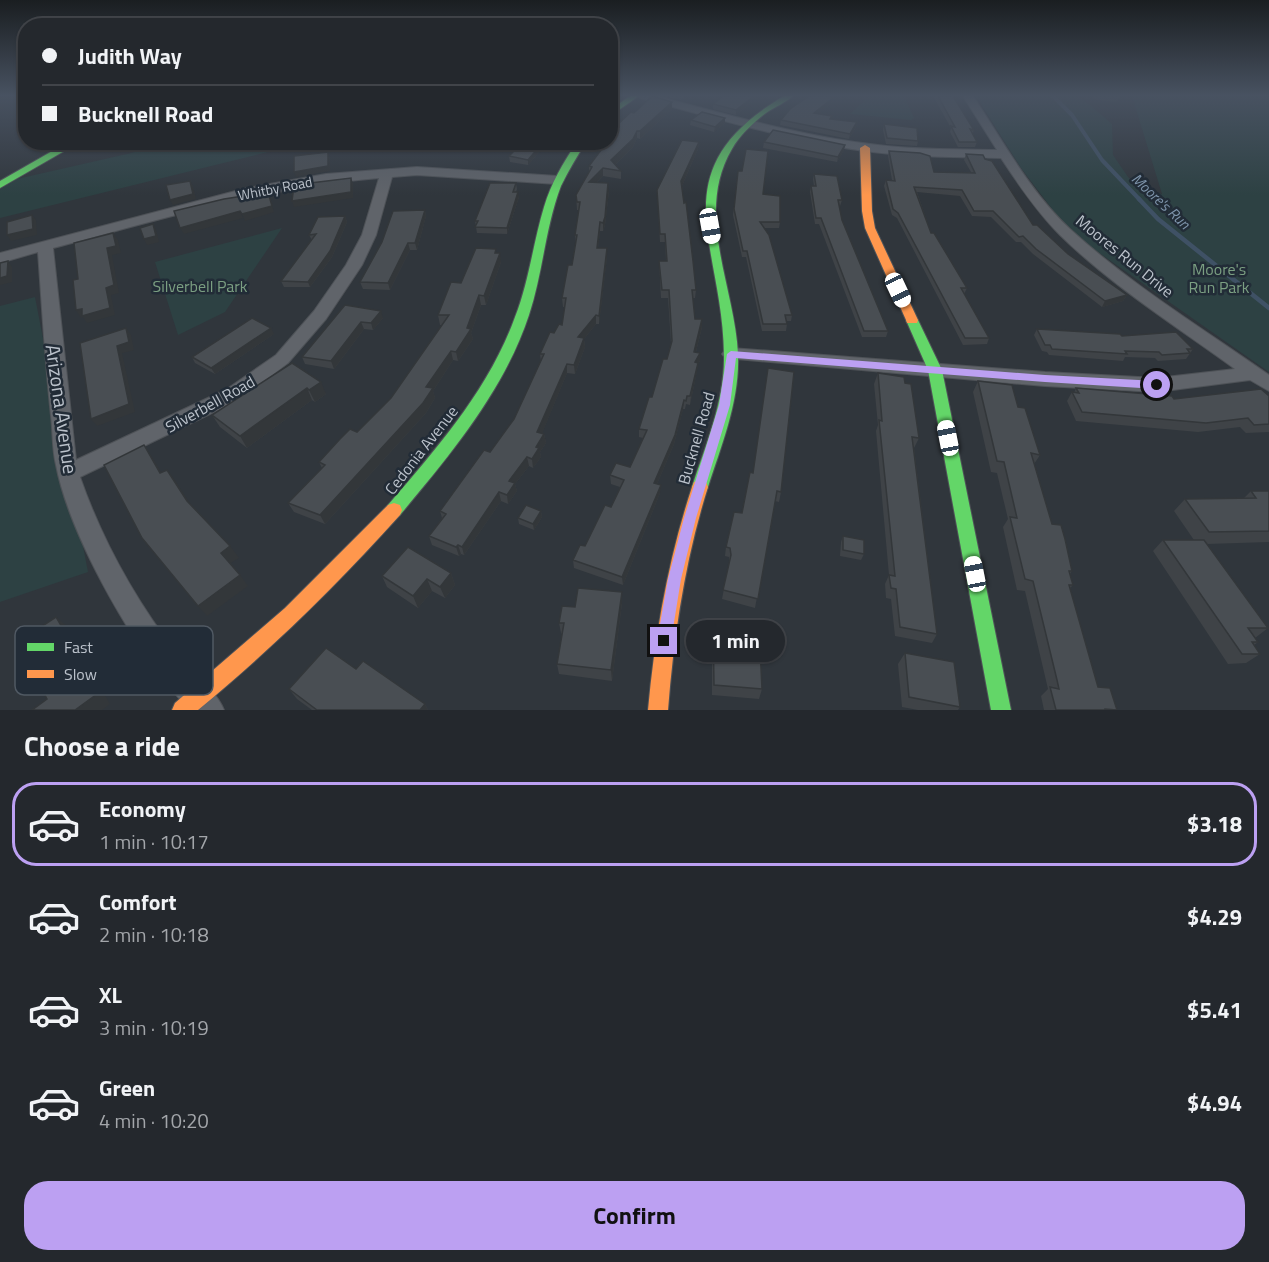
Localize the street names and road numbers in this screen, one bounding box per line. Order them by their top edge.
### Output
street label: Whitby Road [236,171,314,205]
street label: Moores Run Drive [1071,209,1179,303]
street label: Arizona Avenue [38,342,86,476]
street label: Silverbell Road [161,369,259,439]
street label: Bucknell Road [671,389,721,487]
street label: Cedonia Avenue [379,400,463,500]

